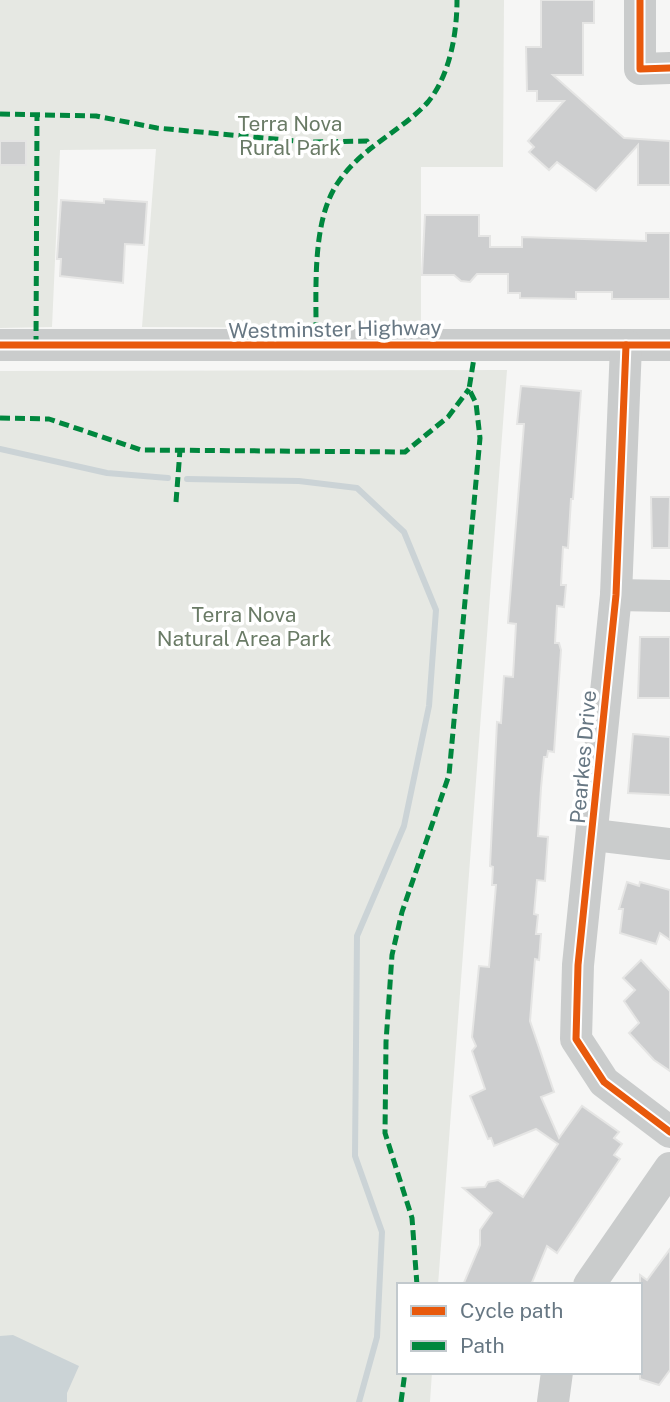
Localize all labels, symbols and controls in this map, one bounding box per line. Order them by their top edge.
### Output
park label: Terra Nova Rural Park [238,111,342,160]
street label: Westminster Highway [228,315,442,343]
park label: Terra Nova Natural Area Park [157,602,331,651]
street label: Pearkes Drive [565,689,601,825]
legend [397,1283,642,1374]
text: Cycle path [460,1298,563,1323]
text: Path [460,1333,505,1358]

